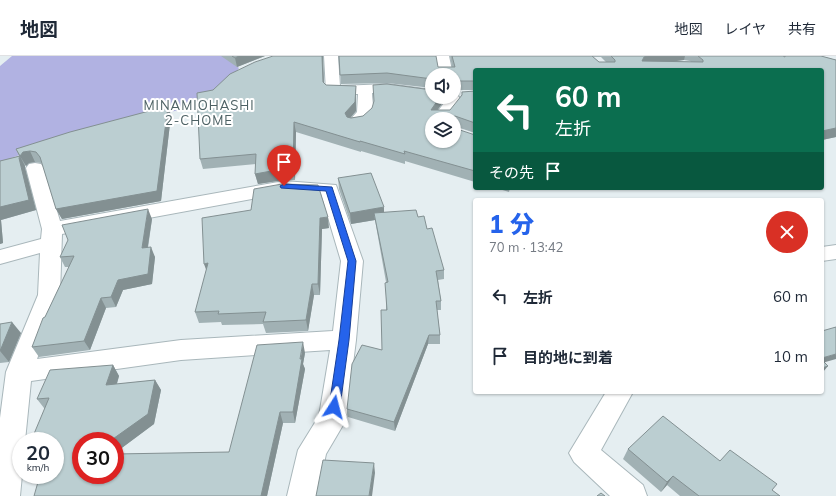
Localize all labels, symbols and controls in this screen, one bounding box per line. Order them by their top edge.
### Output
text: 地図 [20,17,58,41]
text: 地図 [674,20,702,38]
text: レイヤ [724,20,766,38]
text: 共有 [788,20,816,38]
map controls [425,68,461,148]
button: sound [425,68,461,104]
text: 60 m [555,79,621,114]
icon: left [489,84,541,136]
district label: MINAMIOHASHI 2-CHOME [143,97,255,128]
button: layers [425,112,461,148]
text: 左折 [555,117,591,140]
pin [267,145,301,186]
icon: arrive [273,151,295,173]
icon: arrive [542,160,564,182]
text: その先 [489,163,534,182]
text: 1 分 [489,209,534,239]
button: close [766,211,808,253]
text: 70 m · 13:42 [489,239,563,255]
icon: left [489,285,511,307]
text: 60 m [773,287,808,306]
text: 左折 [523,288,553,307]
icon: arrive [489,345,511,367]
text: 10 m [773,347,808,366]
text: 目的地に到着 [523,348,613,367]
position arrow [313,386,355,428]
speed limit sign: 30 [72,432,124,484]
text: 20 [26,440,50,465]
text: km/h [27,461,49,474]

